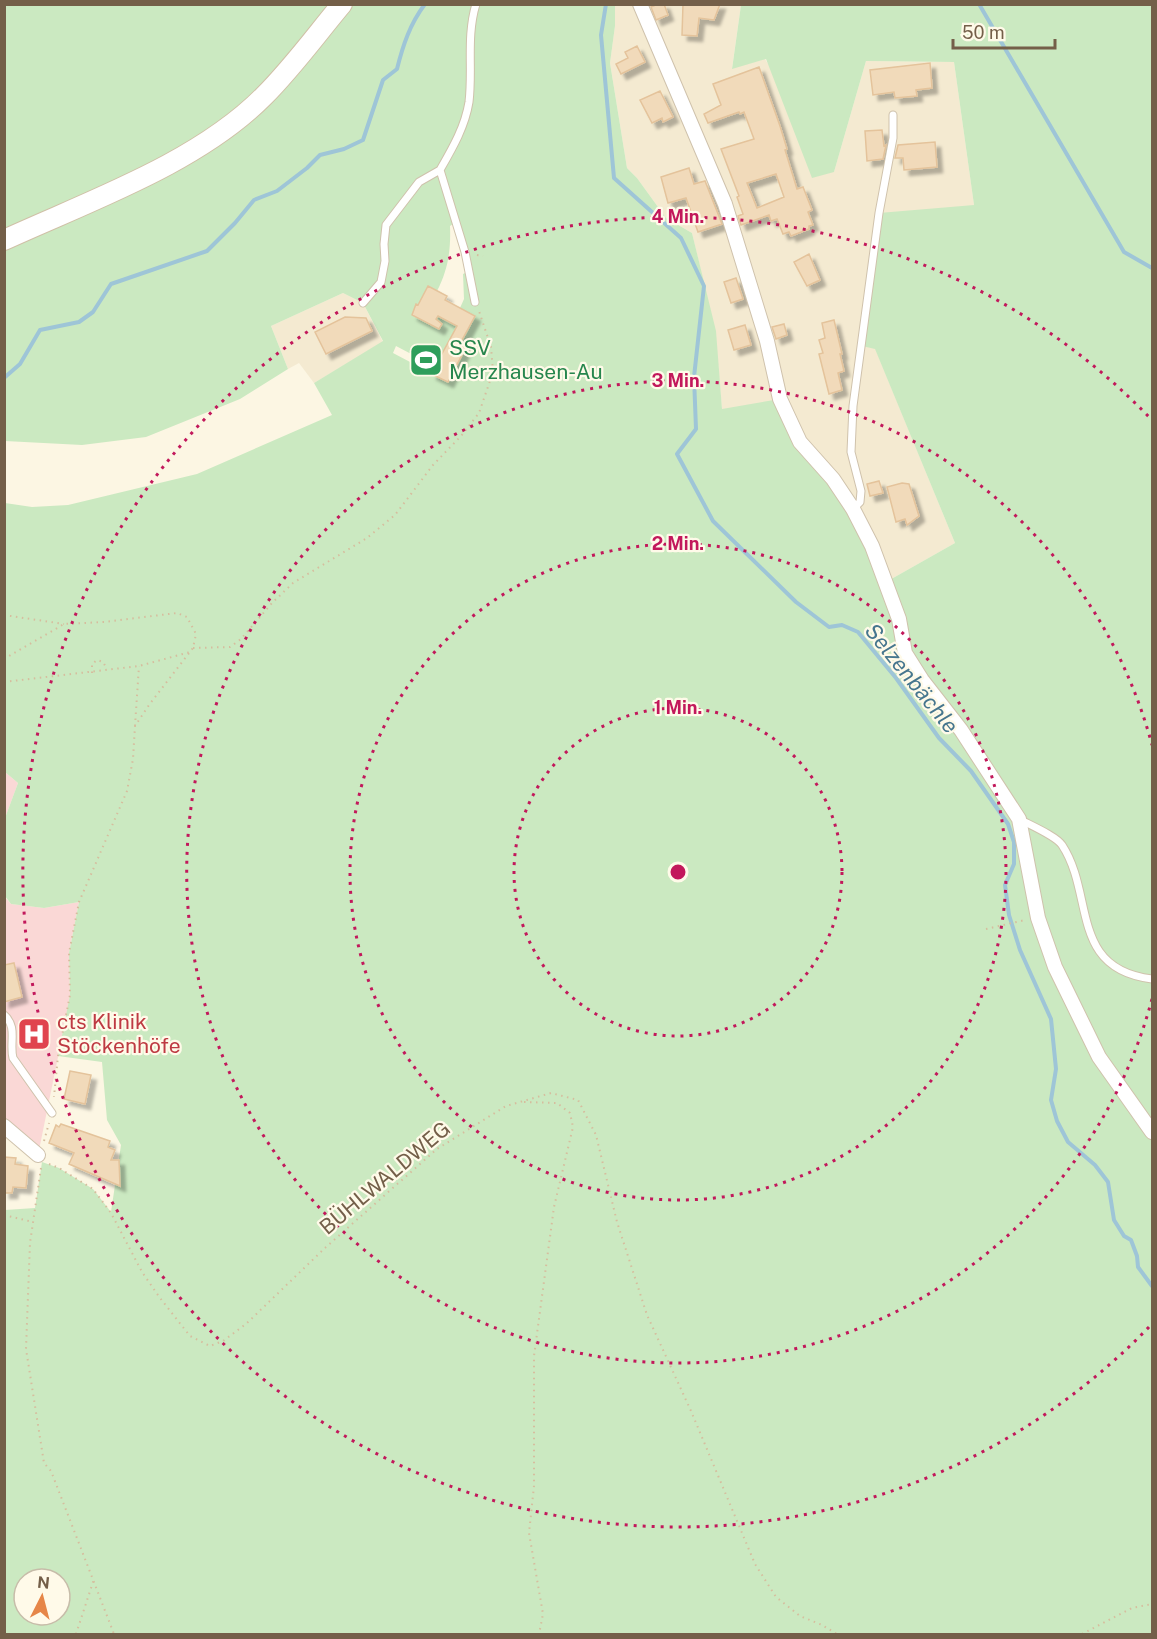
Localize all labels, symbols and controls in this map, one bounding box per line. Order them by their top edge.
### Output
scale bar [953,12,1055,50]
text: 50 m [962,22,1005,43]
text: 4 Min. [652,206,704,227]
place label: SSV Merzhausen-Au [449,335,603,384]
sports icon: SSV Merzhausen-Au [408,342,444,378]
text: 3 Min. [652,370,704,391]
text: 2 Min. [652,533,704,554]
water label: Selzenbächle [860,618,964,738]
text: 1 Min. [654,697,702,718]
centre of rings [668,862,688,882]
place label: cts Klinik Stöckenhöfe [57,1009,181,1058]
hospital icon: cts Klinik Stöckenhöfe [16,1016,52,1052]
street label: BÜHLWALDWEG [314,1116,455,1240]
north arrow [12,1567,72,1627]
text: N [36,1572,51,1593]

